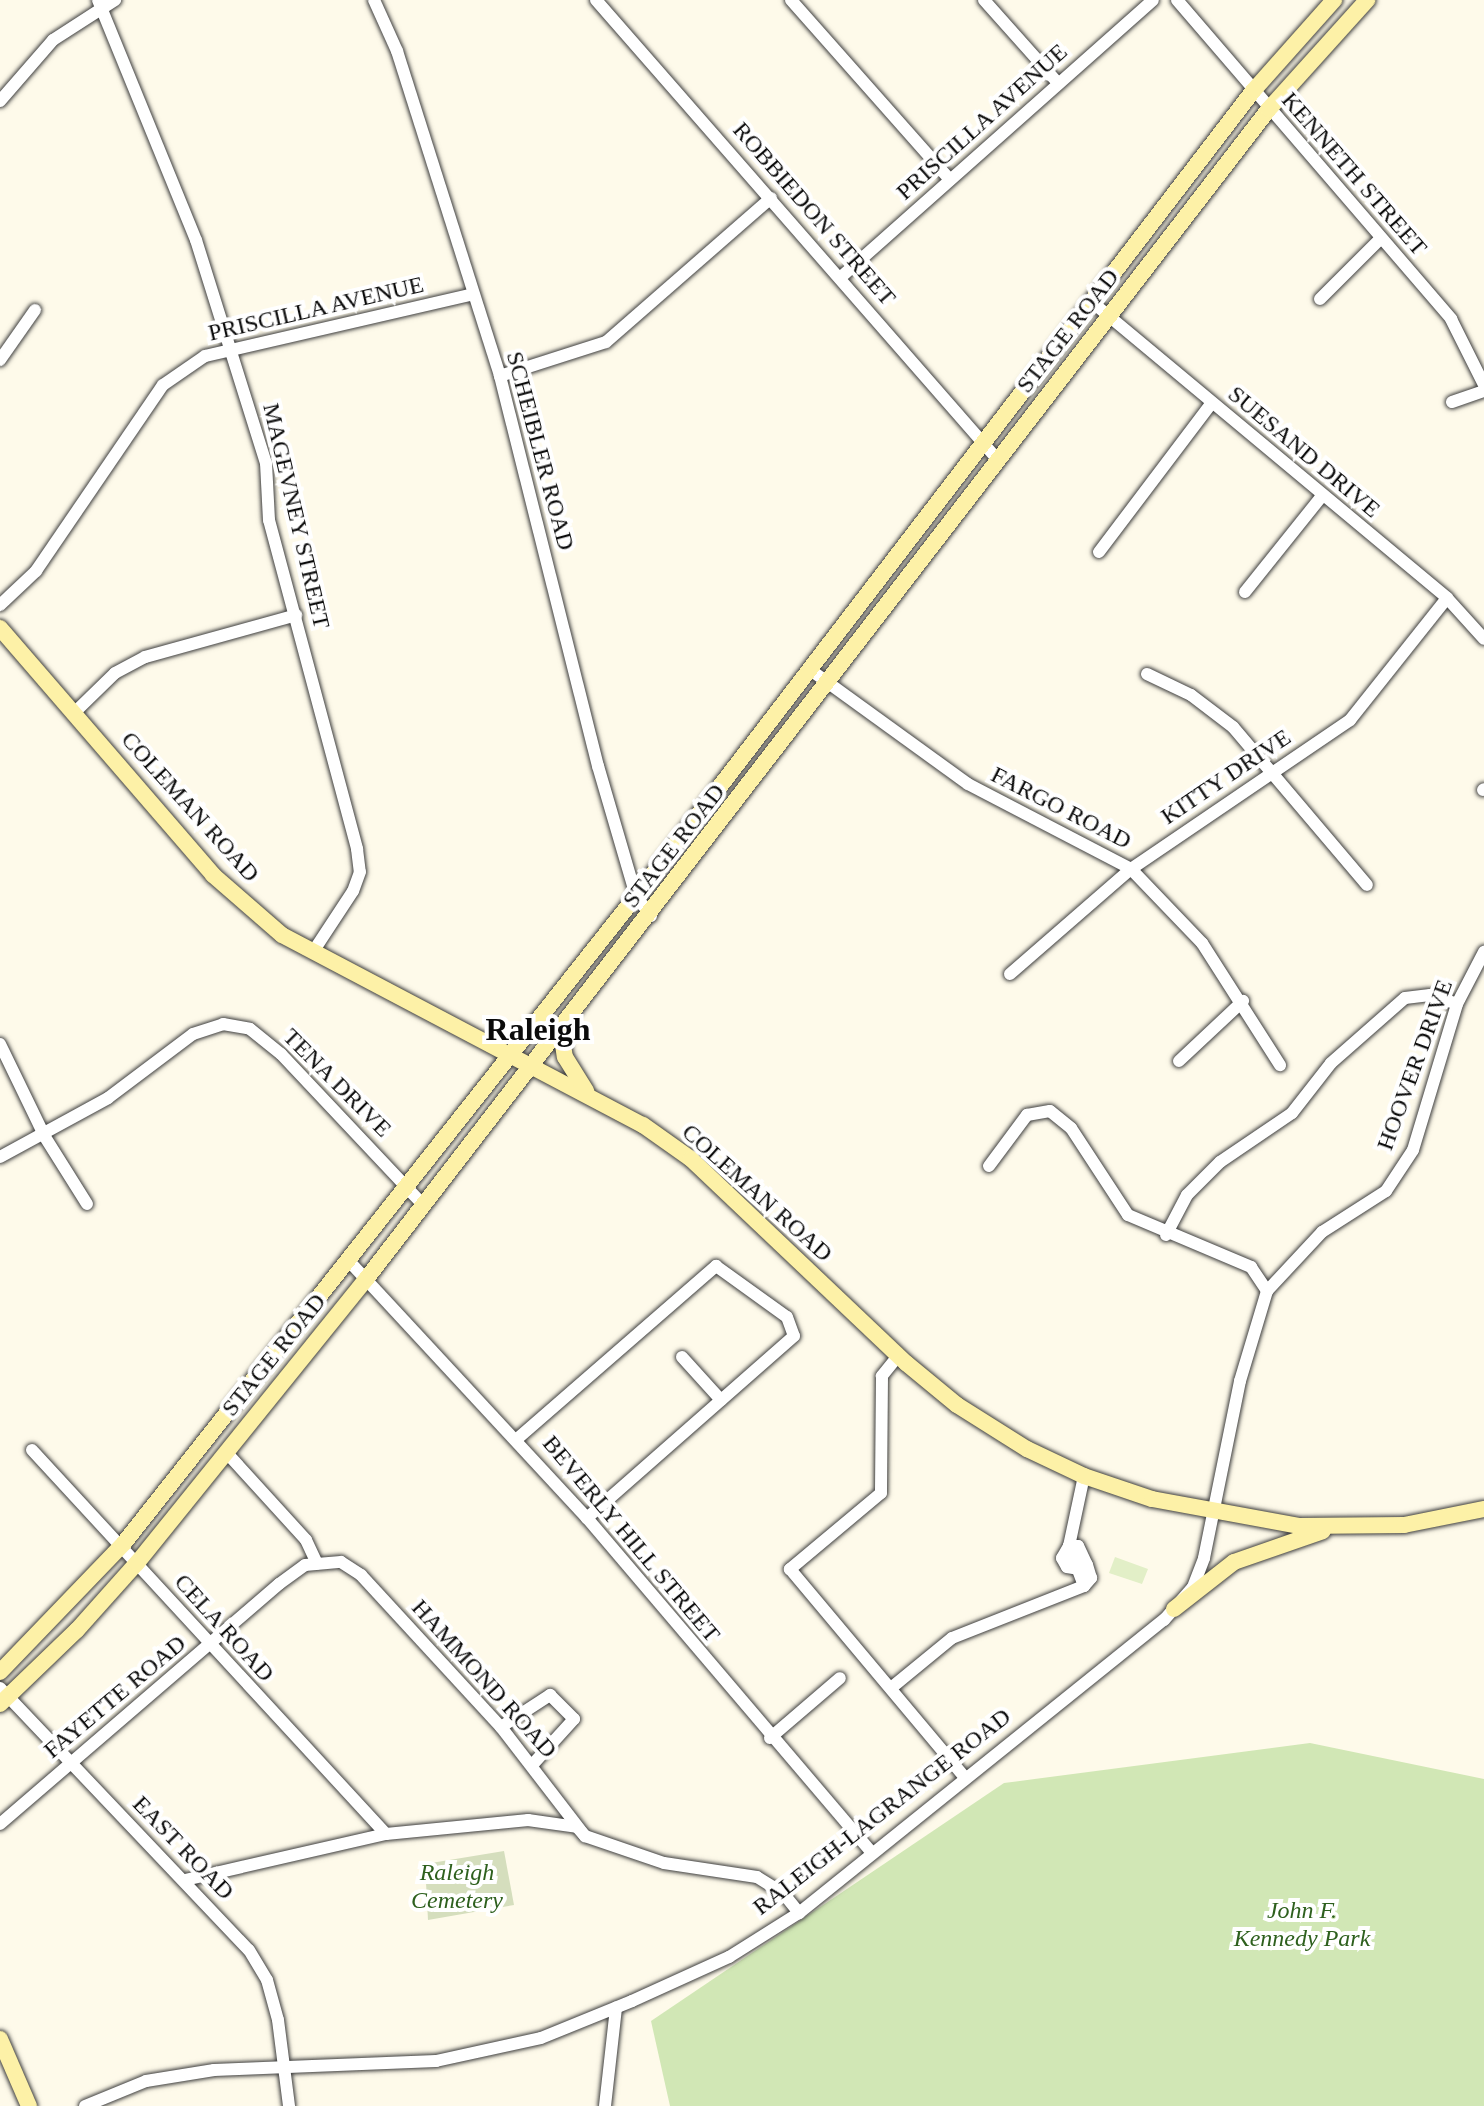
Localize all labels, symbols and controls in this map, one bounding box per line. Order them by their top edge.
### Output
street label: PRISCILLA AVENUE [890,37,1074,207]
street label: KENNETH STREET [1275,86,1433,262]
street label: ROBBIEDON STREET [726,116,902,312]
street label: STAGE ROAD [1011,263,1125,399]
street label: PRISCILLA AVENUE [204,270,428,348]
street label: SCHEIBLER ROAD [500,348,580,554]
street label: SUESAND DRIVE [1222,380,1386,524]
street label: MAGEVNEY STREET [256,400,336,632]
street label: KITTY DRIVE [1155,723,1297,831]
street label: COLEMAN ROAD [115,726,265,888]
street label: FARGO ROAD [986,760,1136,856]
street label: STAGE ROAD [617,778,731,914]
street label: HOOVER DRIVE [1371,976,1459,1154]
district label: Raleigh [486,1010,590,1048]
street label: TENA DRIVE [276,1022,398,1144]
street label: COLEMAN ROAD [676,1118,838,1268]
street label: STAGE ROAD [216,1288,332,1422]
street label: BEVERLY HILL STREET [535,1429,727,1649]
street label: CELA ROAD [168,1568,280,1688]
street label: HAMMOND ROAD [405,1594,563,1764]
street label: FAYETTE ROAD [38,1629,192,1765]
street label: RALEIGH-LAGRANGE ROAD [747,1702,1017,1922]
street label: EAST ROAD [126,1790,240,1906]
park label: Raleigh Cemetery [411,1859,503,1915]
park label: John F. Kennedy Park [1234,1897,1370,1953]

